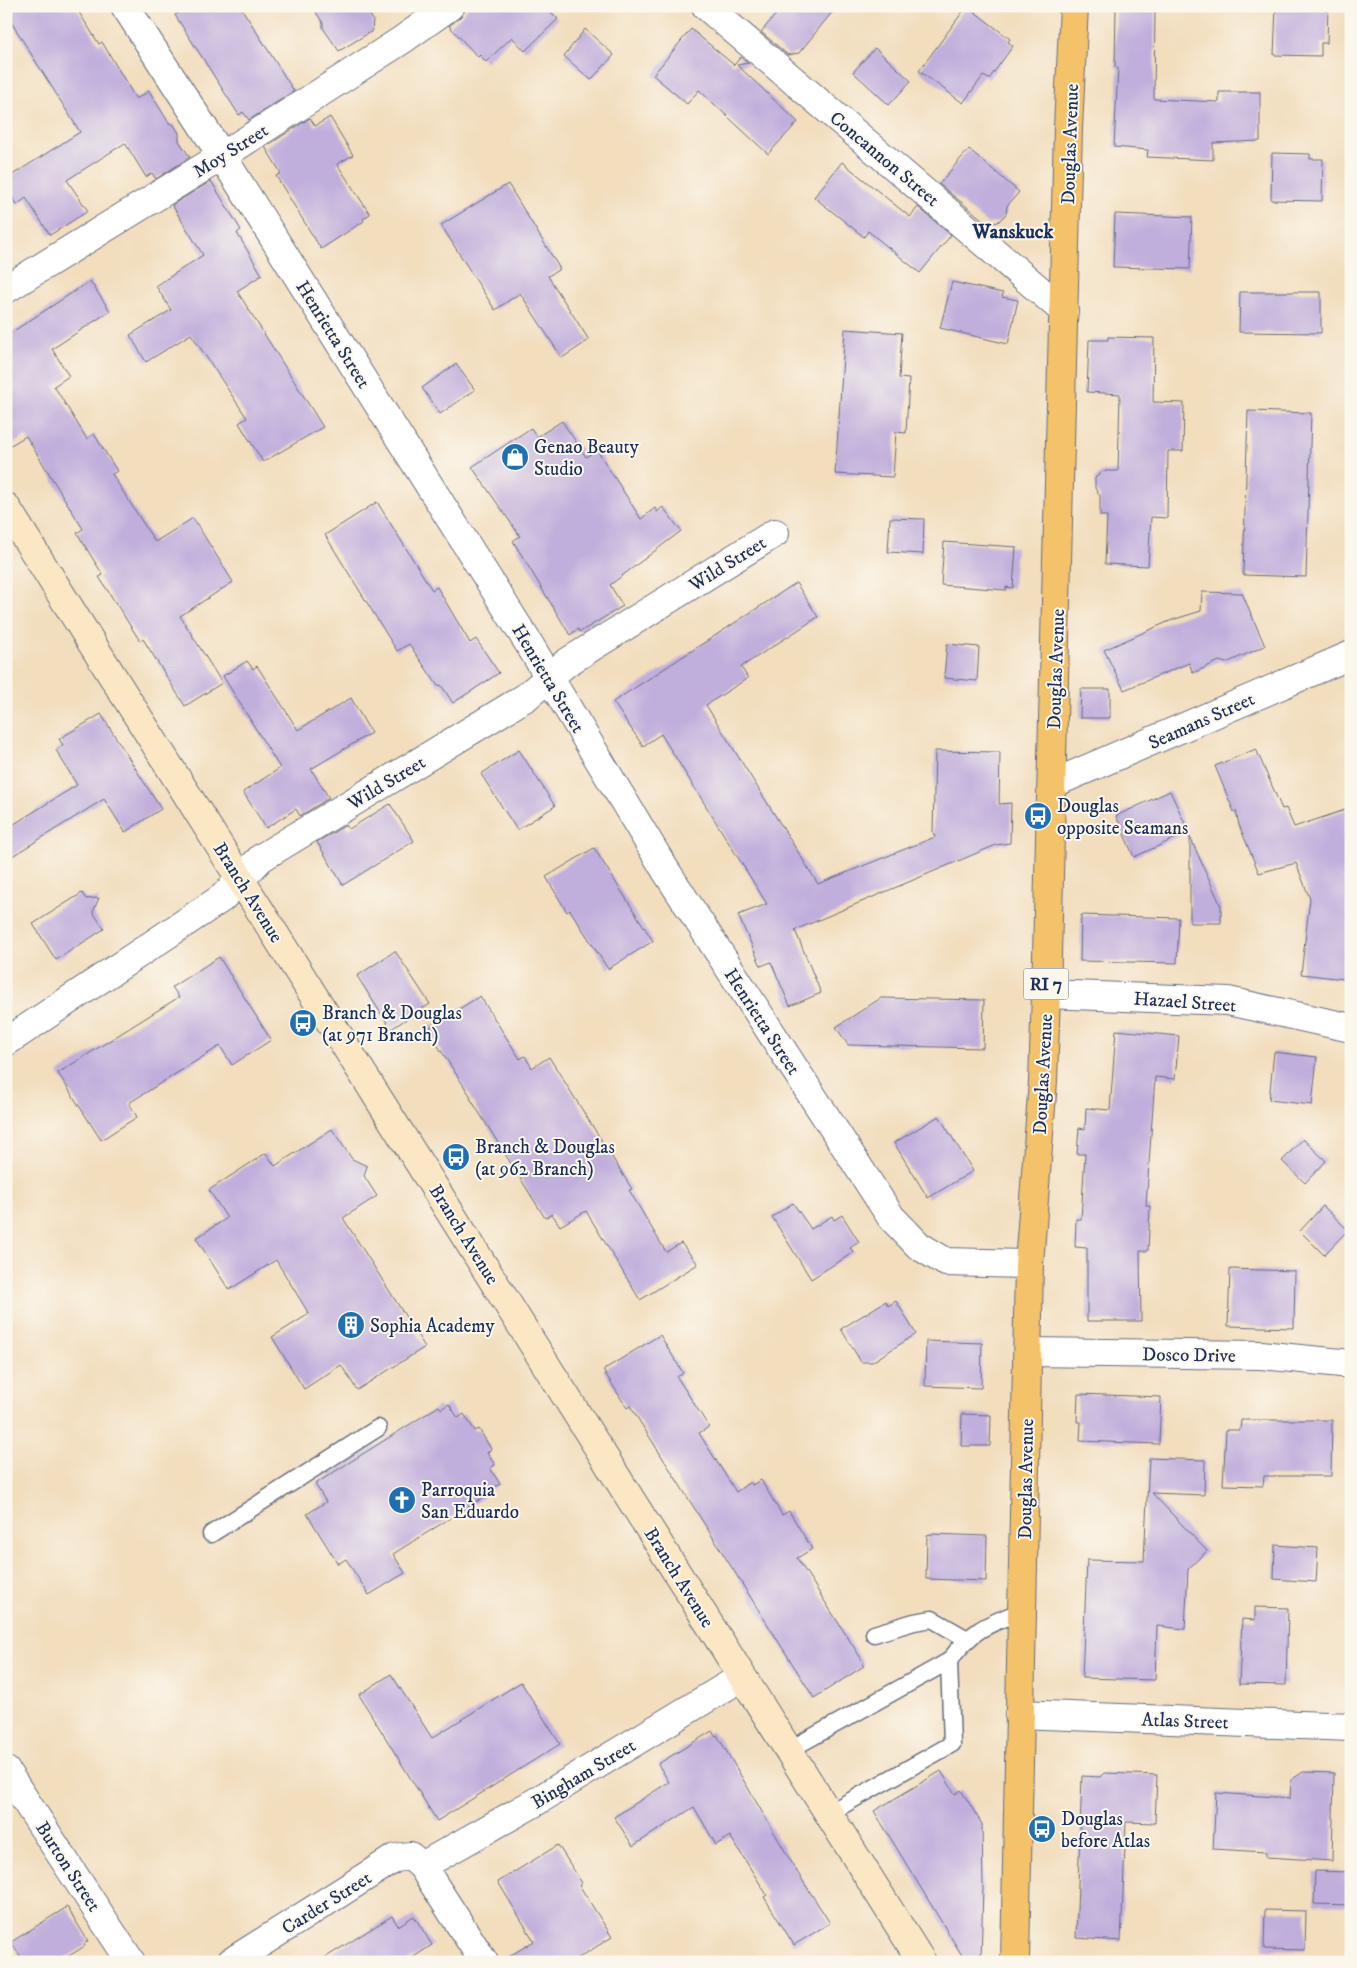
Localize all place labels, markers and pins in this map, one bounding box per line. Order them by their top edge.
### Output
place label: Genao Beauty Studio [534,436,640,481]
shop icon: Genao Beauty Studio [500,442,530,472]
place label: Douglas opposite Seamans [1057,795,1188,840]
bus stop icon: Douglas opposite Seamans [1023,801,1053,831]
place label: Branch & Douglas (at 971 Branch) [322,1002,462,1047]
bus stop icon: Branch & Douglas (at 971 Branch) [288,1008,318,1038]
place label: Branch & Douglas (at 962 Branch) [475,1136,615,1181]
bus stop icon: Branch & Douglas (at 962 Branch) [441,1142,471,1172]
building icon: Sophia Academy [336,1310,366,1340]
place label: Sophia Academy [370,1315,495,1338]
place label: Parroquia San Eduardo [421,1479,519,1524]
church icon: Parroquia San Eduardo [387,1485,417,1515]
place label: Douglas before Atlas [1061,1808,1150,1853]
bus stop icon: Douglas before Atlas [1027,1814,1057,1844]

